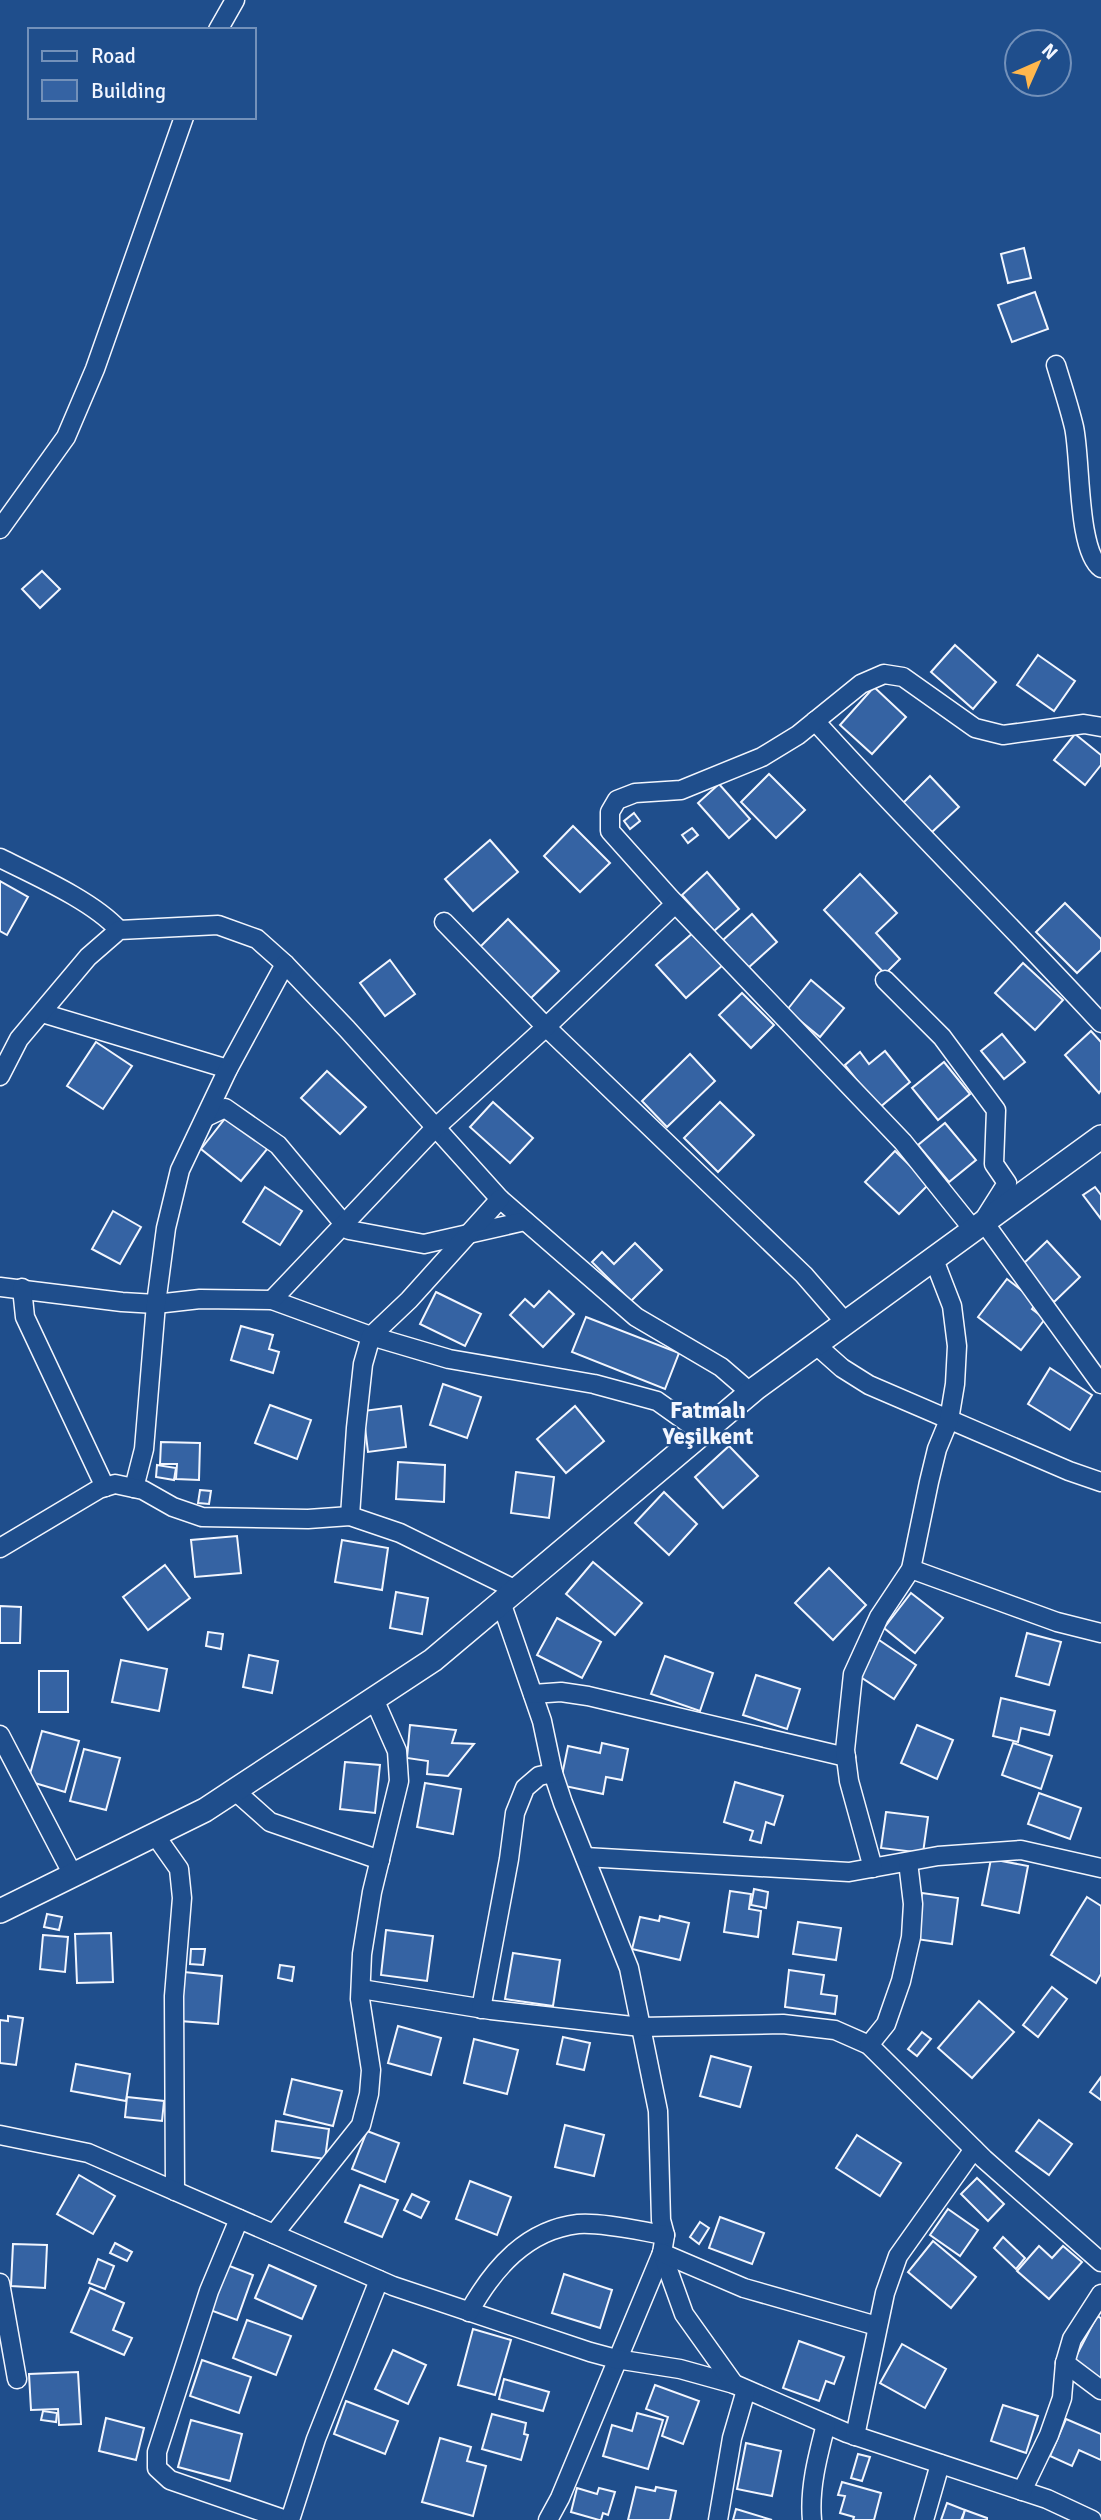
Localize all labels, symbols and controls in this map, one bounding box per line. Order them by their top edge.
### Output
legend [28,28,256,119]
north arrow [1003,28,1073,98]
text: N [1036,39,1062,65]
text: Road [91,43,136,69]
text: Building [91,78,166,104]
district label: Fatmalı Yeşilkent [662,1396,754,1451]

